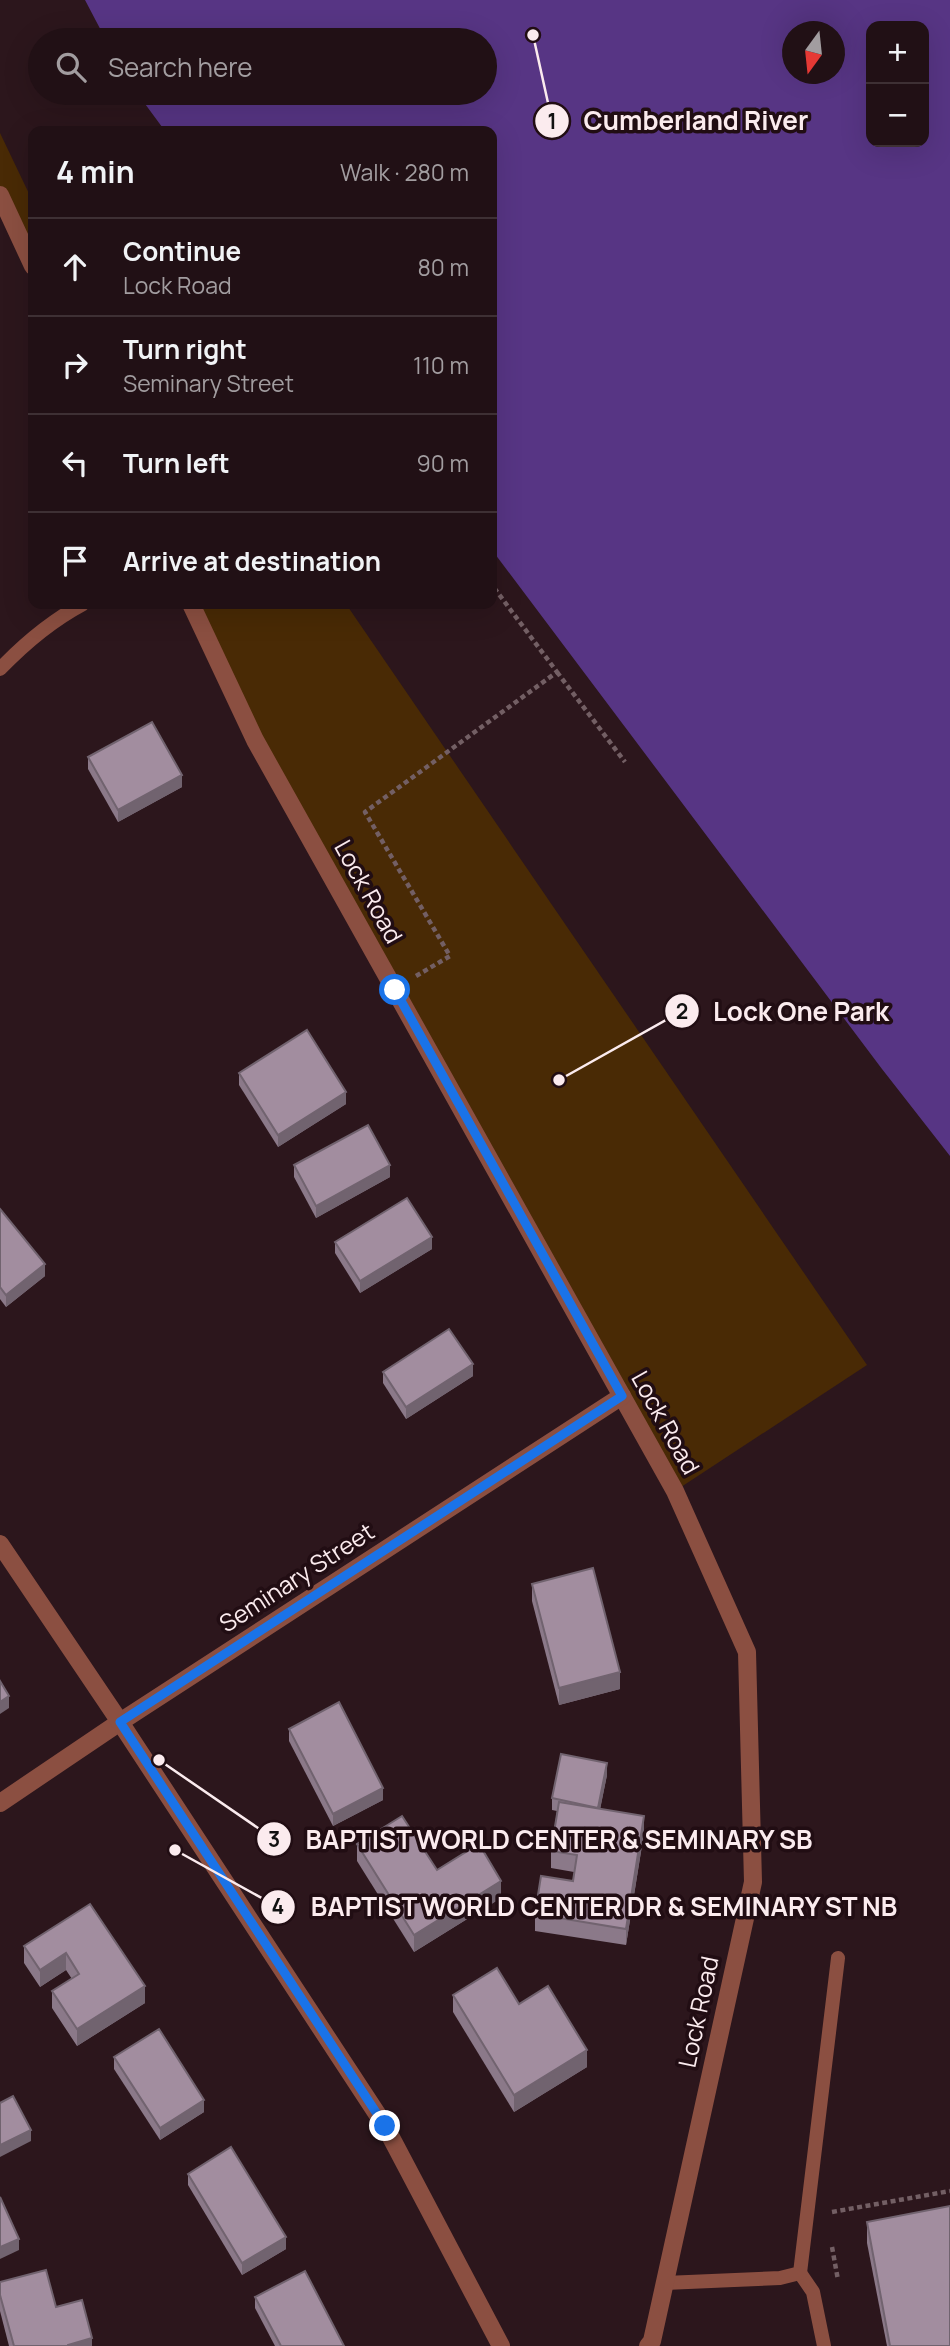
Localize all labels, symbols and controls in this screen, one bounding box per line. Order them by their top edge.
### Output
north arrow [782,21,845,84]
map controls [866,21,929,147]
button: + [866,21,929,84]
search box [28,28,497,105]
icon: search [52,48,90,86]
text: Search here [108,49,253,85]
button: − [866,84,929,147]
callout: Cumberland River [534,98,822,145]
text: Cumberland River [584,102,808,138]
text: 1 [547,107,557,135]
text: 4 min [56,151,134,192]
text: Walk · 280 m [340,156,469,188]
text: Continue [123,233,241,269]
icon: ahead [56,248,94,286]
text: 80 m [418,251,469,283]
text: Lock Road [123,269,232,301]
text: Turn right [123,331,247,367]
icon: right [56,346,94,384]
text: 110 m [413,349,469,381]
text: Seminary Street [123,367,294,399]
icon: left [56,444,94,482]
text: Turn left [123,445,230,481]
text: 90 m [417,447,469,479]
icon: arrive [56,542,94,580]
text: Arrive at destination [123,543,381,579]
street label: Lock Road [327,834,411,949]
route start [379,974,410,1005]
callout: Lock One Park [664,988,903,1035]
text: Lock One Park [713,993,890,1029]
text: 2 [676,997,688,1025]
street label: Lock Road [624,1365,708,1480]
street label: Seminary Street [212,1514,380,1639]
callout: BAPTIST WORLD CENTER & SEMINARY SB [256,1816,828,1863]
text: BAPTIST WORLD CENTER & SEMINARY SB [306,1821,812,1857]
text: 3 [268,1825,280,1853]
callout: BAPTIST WORLD CENTER DR & SEMINARY ST NB [261,1883,912,1930]
text: BAPTIST WORLD CENTER DR & SEMINARY ST NB [311,1888,897,1924]
text: 4 [272,1892,284,1920]
street label: Lock Road [670,1953,725,2071]
route end [369,2110,400,2141]

